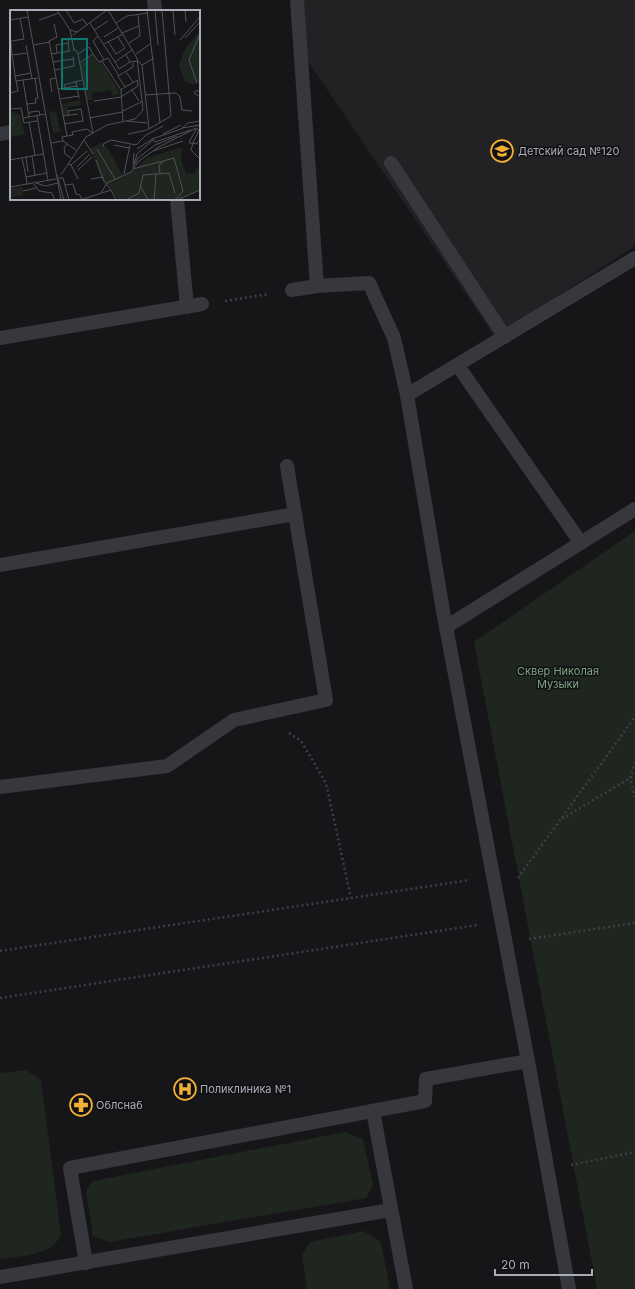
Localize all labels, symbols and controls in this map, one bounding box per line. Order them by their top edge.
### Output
inset map [10,10,200,200]
school or university icon: Детский сад №120 [489,138,515,164]
place label: Детский сад №120 [518,144,619,158]
park label: Сквер Николая Музыки [517,664,599,691]
hospital icon: Поликлиника №1 [172,1076,198,1102]
place label: Поликлиника №1 [200,1082,291,1096]
pharmacy icon: Облснаб [68,1092,94,1118]
place label: Облснаб [96,1098,143,1112]
scale bar [495,1251,592,1277]
text: 20 m [501,1257,530,1272]

